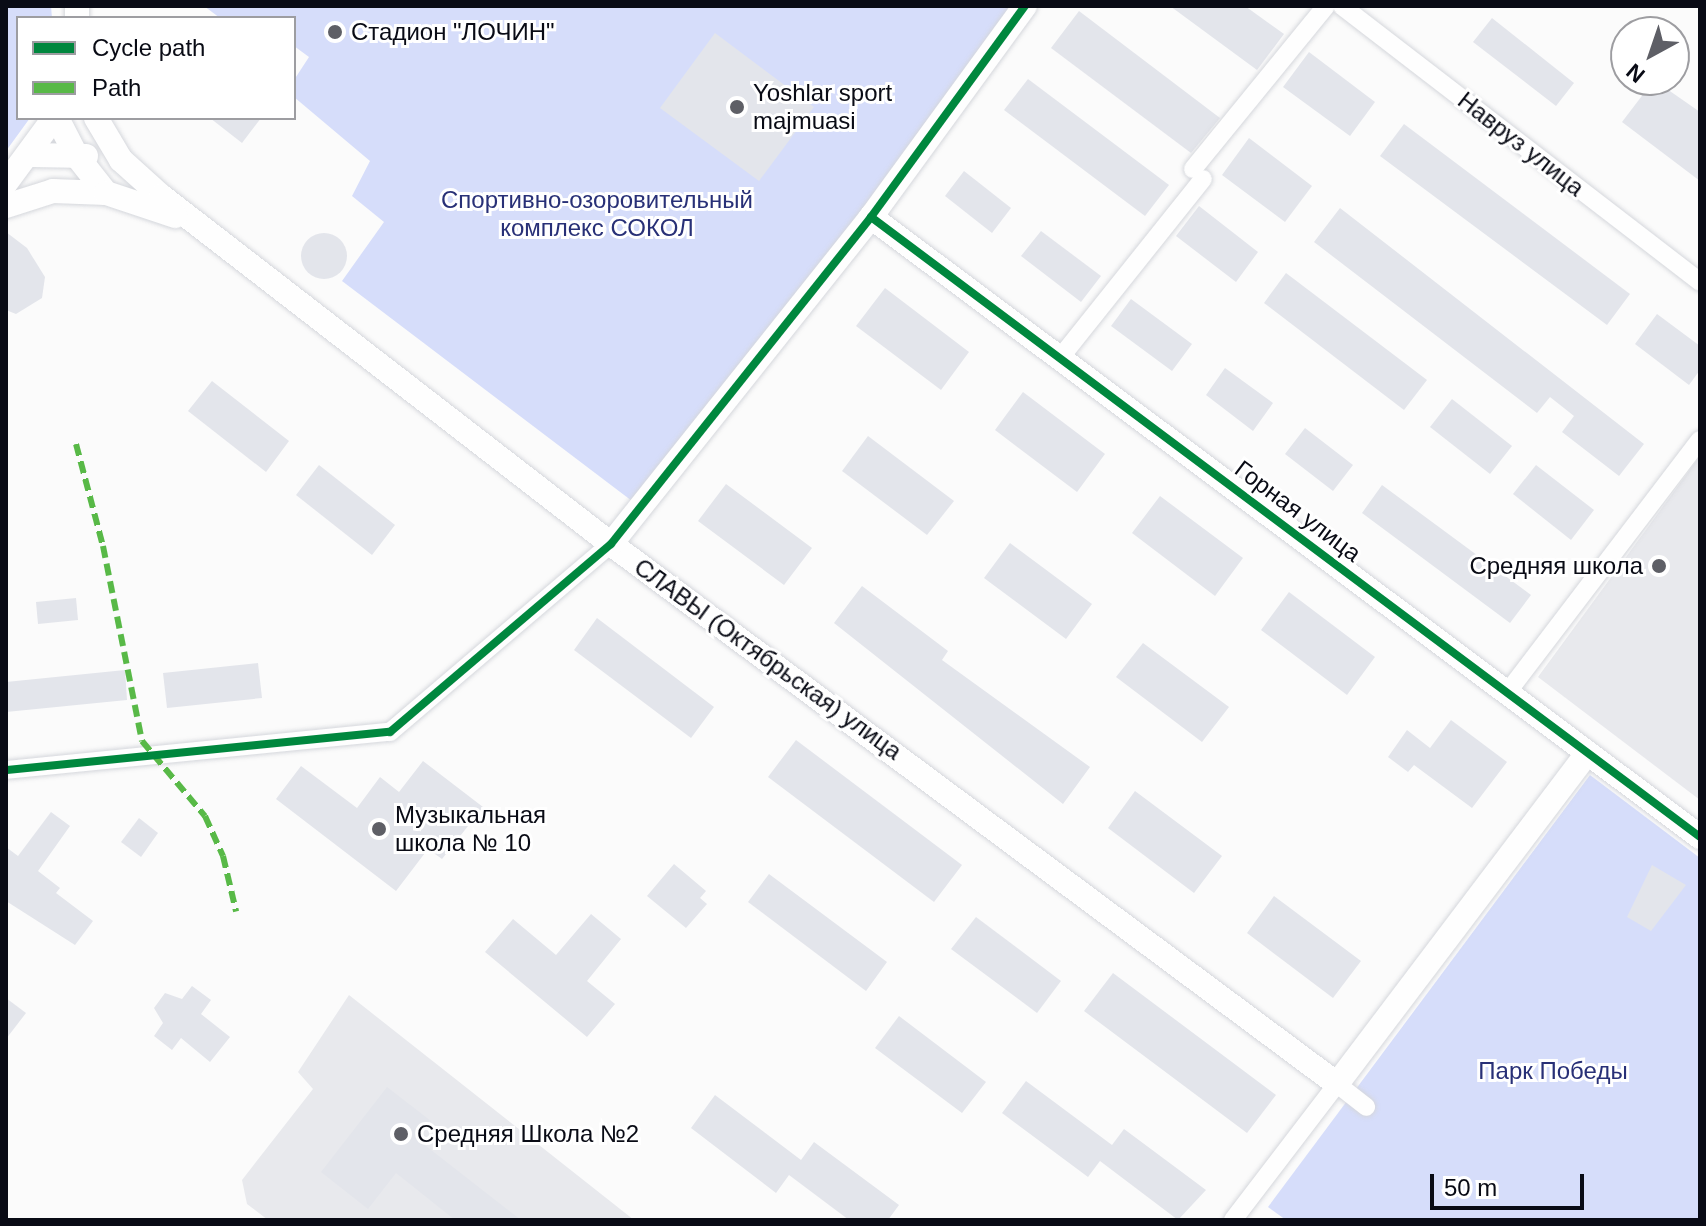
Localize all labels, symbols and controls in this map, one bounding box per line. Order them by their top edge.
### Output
legend [16,16,296,120]
north arrow [1610,16,1690,96]
place label: Стадион "ЛОЧИН" [351,18,555,46]
marker: Стадион "ЛОЧИН" [326,23,344,41]
text: Cycle path [92,34,205,61]
text: N [1621,59,1650,88]
text: Path [92,74,141,101]
place label: Yoshlar sport majmuasi [753,79,892,135]
street label: Навруз улица [1452,86,1590,202]
marker: Yoshlar sport majmuasi [728,98,746,116]
park label: Спортивно-озоровительный комплекс СОКОЛ [441,186,753,242]
street label: Горная улица [1229,454,1367,568]
street label: СЛАВЫ (Октябрьская) улица [629,552,907,766]
place label: Средняя школа [1469,552,1643,580]
marker: Средняя школа [1650,557,1668,575]
place label: Музыкальная школа № 10 [395,801,546,857]
marker: Музыкальная школа № 10 [370,820,388,838]
park label: Парк Победы [1478,1057,1628,1085]
place label: Средняя Школа №2 [417,1120,639,1148]
marker: Средняя Школа №2 [392,1125,410,1143]
scale bar [1434,1158,1588,1208]
text: 50 m [1444,1174,1497,1201]

